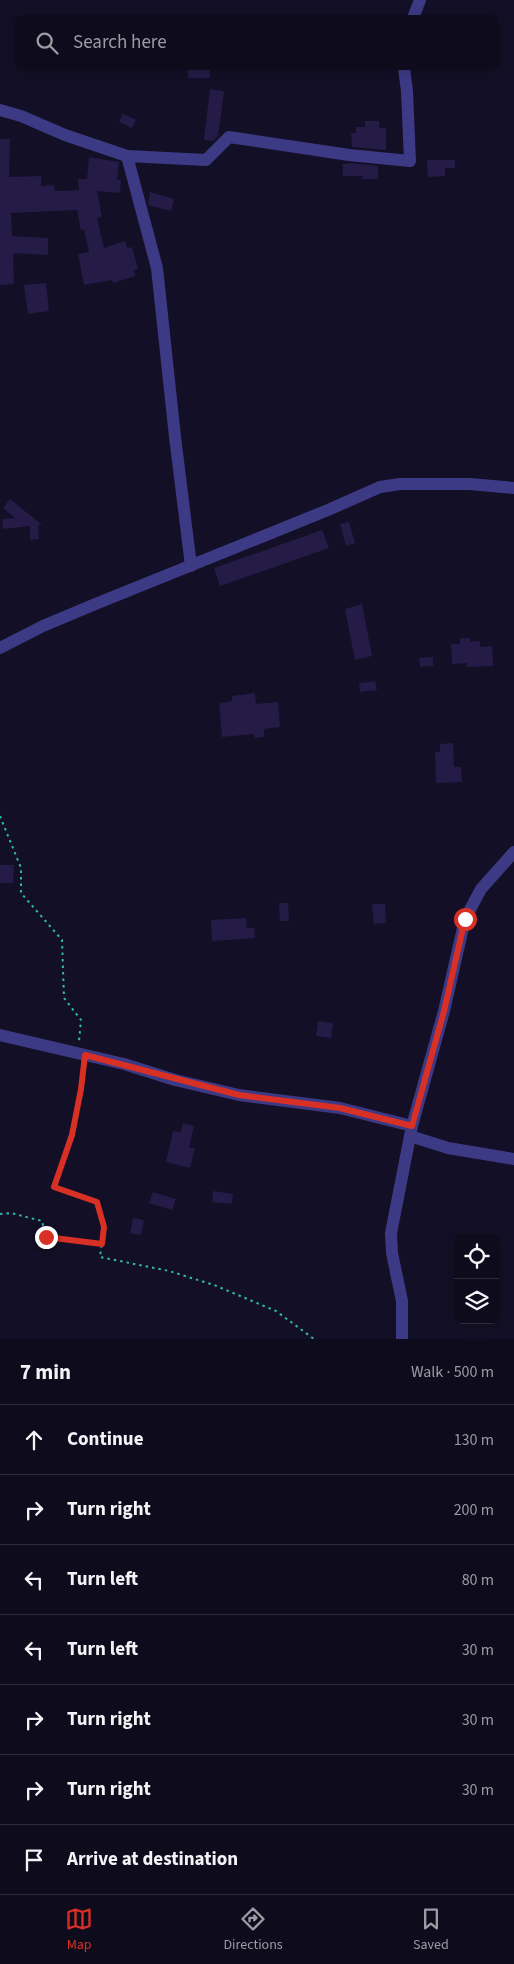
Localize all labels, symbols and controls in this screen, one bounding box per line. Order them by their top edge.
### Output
search box [15,15,499,70]
icon: search [33,29,61,57]
text: Search here [73,29,167,56]
route start [454,908,477,931]
route end [35,1226,58,1249]
map controls [454,1234,499,1324]
button: locate [454,1234,499,1279]
button: layers [454,1279,499,1324]
text: 7 min [20,1357,71,1387]
text: Walk · 500 m [411,1361,494,1383]
icon: ahead [20,1426,48,1454]
text: Continue [67,1426,144,1453]
text: 130 m [454,1429,494,1451]
icon: right [20,1496,48,1524]
text: Turn right [67,1496,151,1523]
text: 200 m [454,1499,494,1521]
icon: left [20,1566,48,1594]
text: Turn left [67,1566,138,1593]
text: 80 m [462,1569,494,1591]
icon: left [20,1636,48,1664]
text: Turn left [67,1636,138,1663]
text: 30 m [462,1639,494,1661]
icon: right [20,1706,48,1734]
text: Turn right [67,1706,151,1733]
text: 30 m [462,1709,494,1731]
icon: right [20,1776,48,1804]
text: Turn right [67,1776,151,1803]
text: 30 m [462,1779,494,1801]
icon: arrive [20,1846,48,1874]
text: Arrive at destination [67,1846,238,1873]
tab: Map [65,1905,93,1955]
tab: Directions [223,1905,283,1955]
tab: Saved [413,1905,449,1955]

